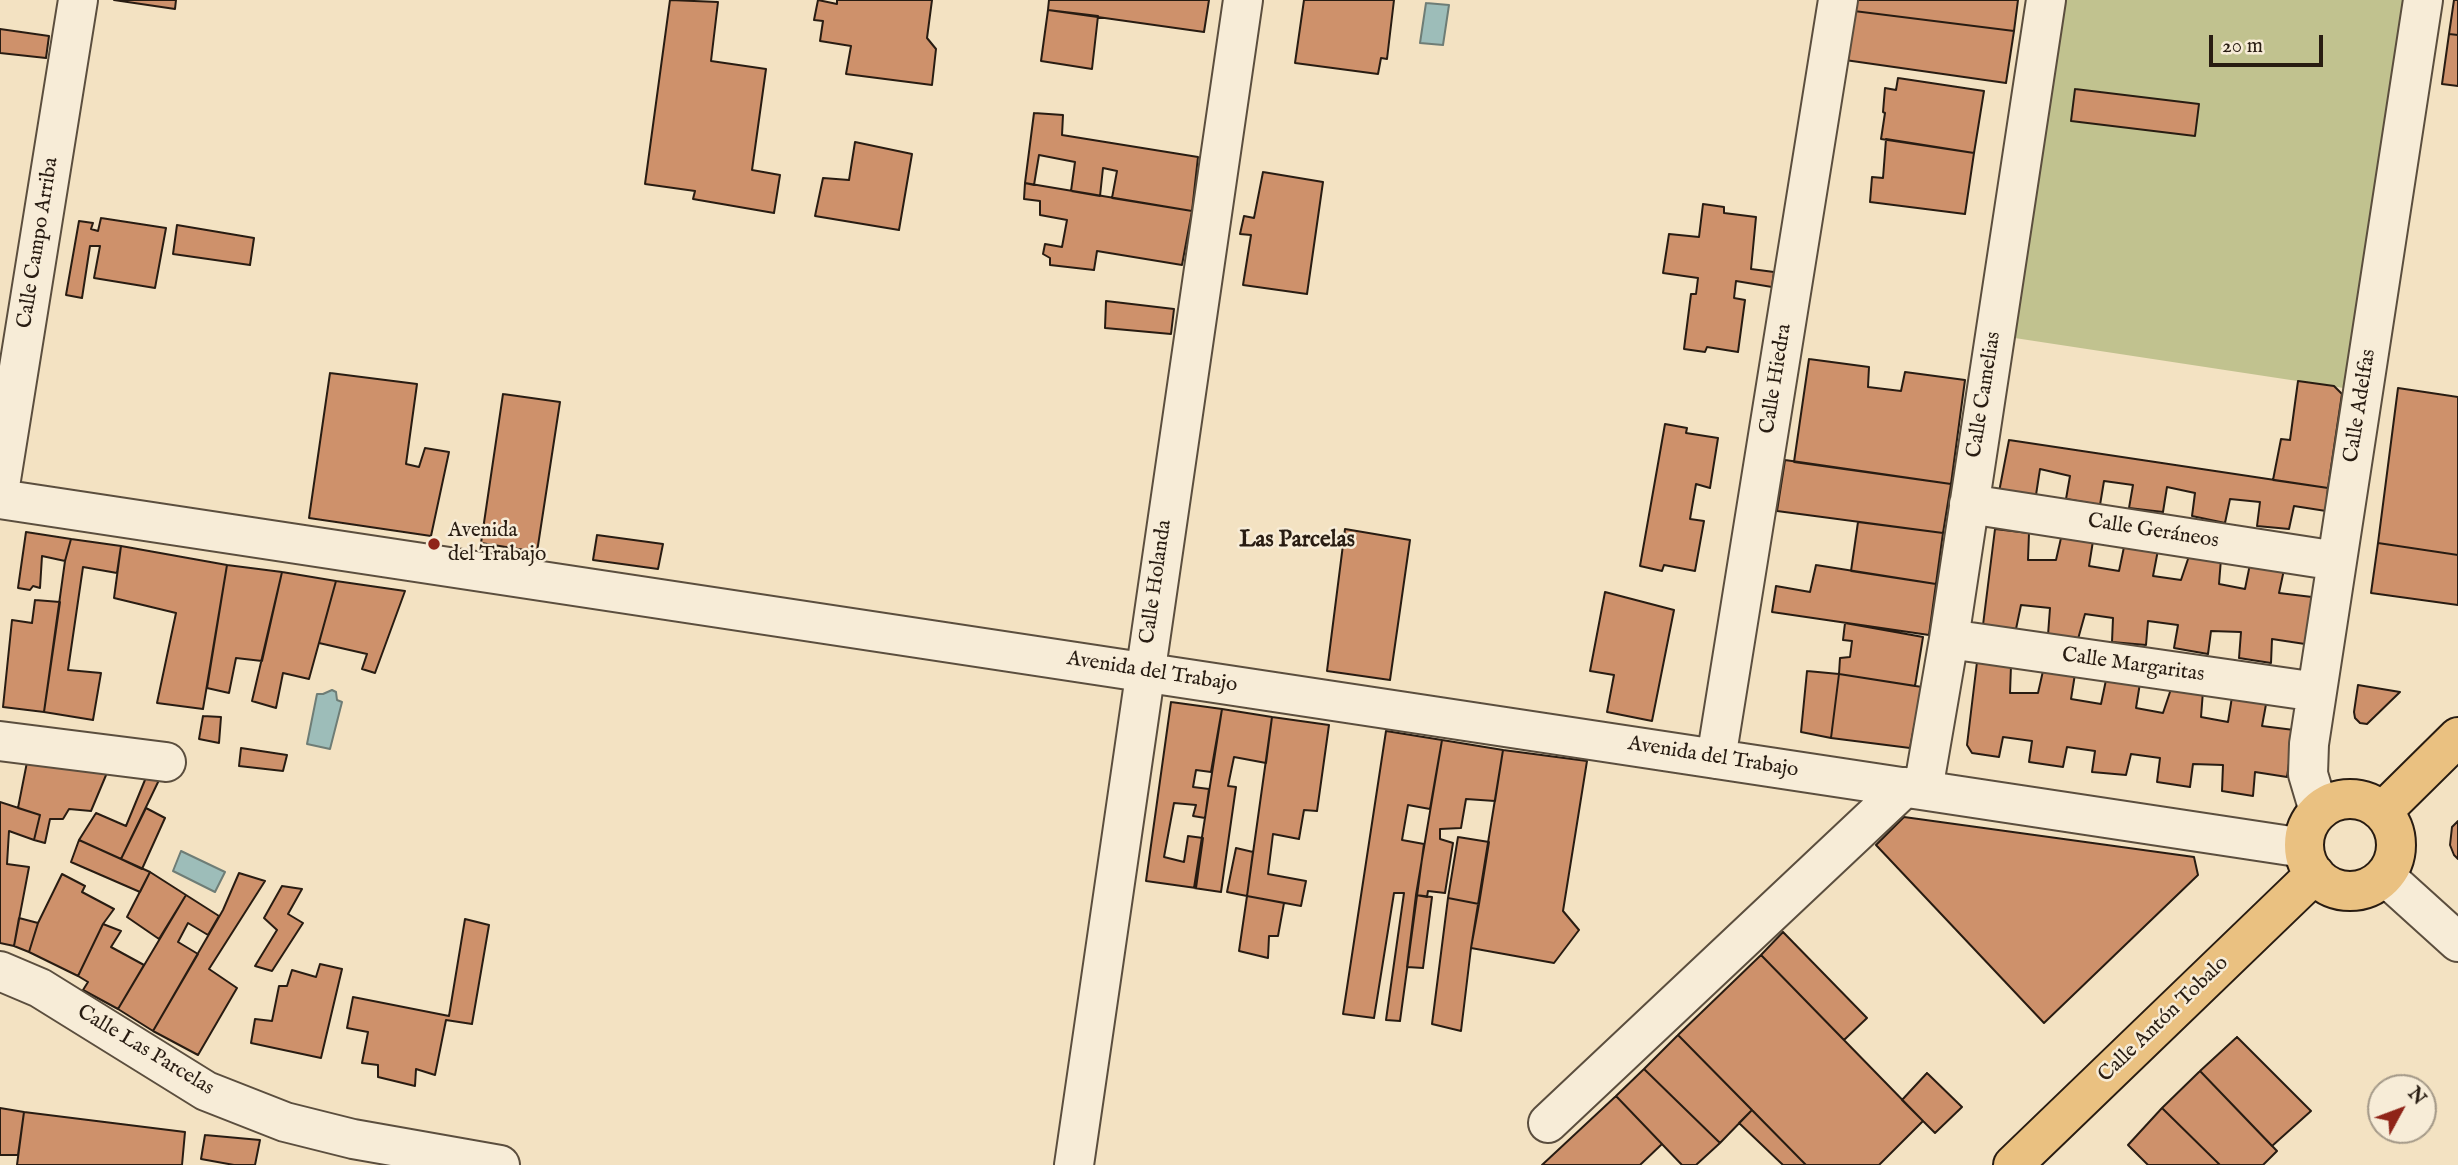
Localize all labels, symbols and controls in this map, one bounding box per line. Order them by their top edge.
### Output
scale bar [2213,21,2327,65]
text: 20 m [2222,33,2263,60]
street label: Calle Campo Arriba [13,156,65,330]
street label: Calle Hiedra [1756,322,1798,436]
street label: Calle Camelias [1963,330,2007,460]
street label: Calle Adelfas [2340,347,2382,465]
street label: Calle Geráneos [2086,509,2220,555]
street label: Calle Holanda [1136,518,1178,646]
place label: Avenida del Trabajo [448,519,546,569]
district label: Las Parcelas [1239,527,1355,555]
marker: Avenida del Trabajo [426,536,442,552]
street label: Calle Margaritas [2060,644,2206,688]
street label: Avenida del Trabajo [1065,647,1239,699]
street label: Avenida del Trabajo [1626,732,1800,784]
street label: Calle Antón Tobalo [2094,951,2234,1089]
street label: Calle Las Parcelas [72,1000,218,1102]
north arrow [2367,1074,2437,1144]
text: N [2402,1082,2431,1111]

